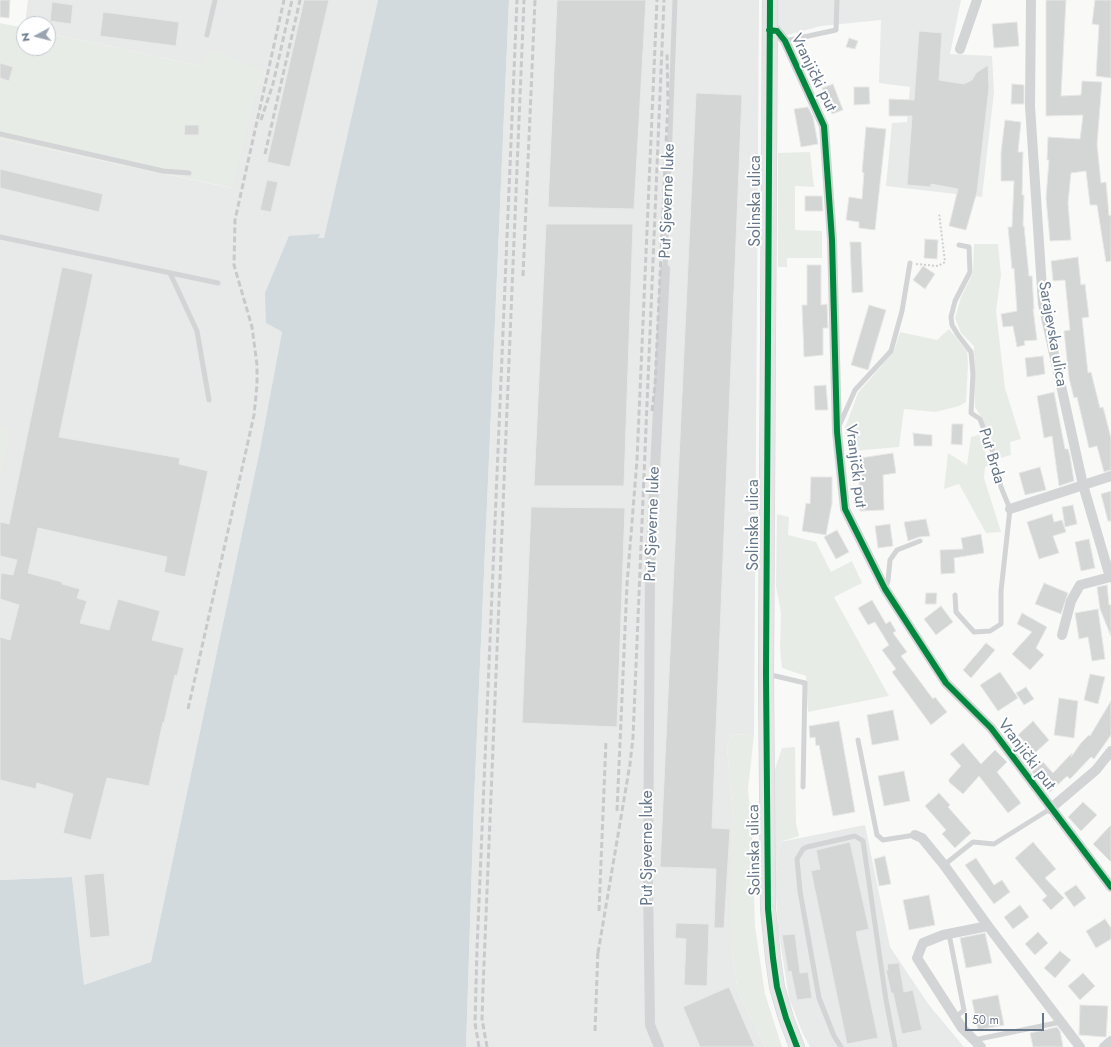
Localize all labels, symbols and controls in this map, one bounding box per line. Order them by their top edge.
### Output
north arrow [16,16,56,56]
street label: Vranjički put [786,31,840,115]
text: N [17,32,34,43]
street label: Put Sjeverne luke [656,143,680,259]
street label: Solinska ulica [746,155,766,247]
street label: Sarajevska ulica [1033,280,1071,388]
street label: Vranjički put [840,423,870,509]
street label: Put Brda [974,426,1008,486]
street label: Put Sjeverne luke [641,466,665,582]
street label: Solinska ulica [744,479,764,571]
street label: Vranjički put [993,716,1059,794]
street label: Put Sjeverne luke [638,790,658,906]
street label: Solinska ulica [745,804,765,896]
scale bar [967,1005,1046,1031]
text: 50 m [972,1011,999,1029]

